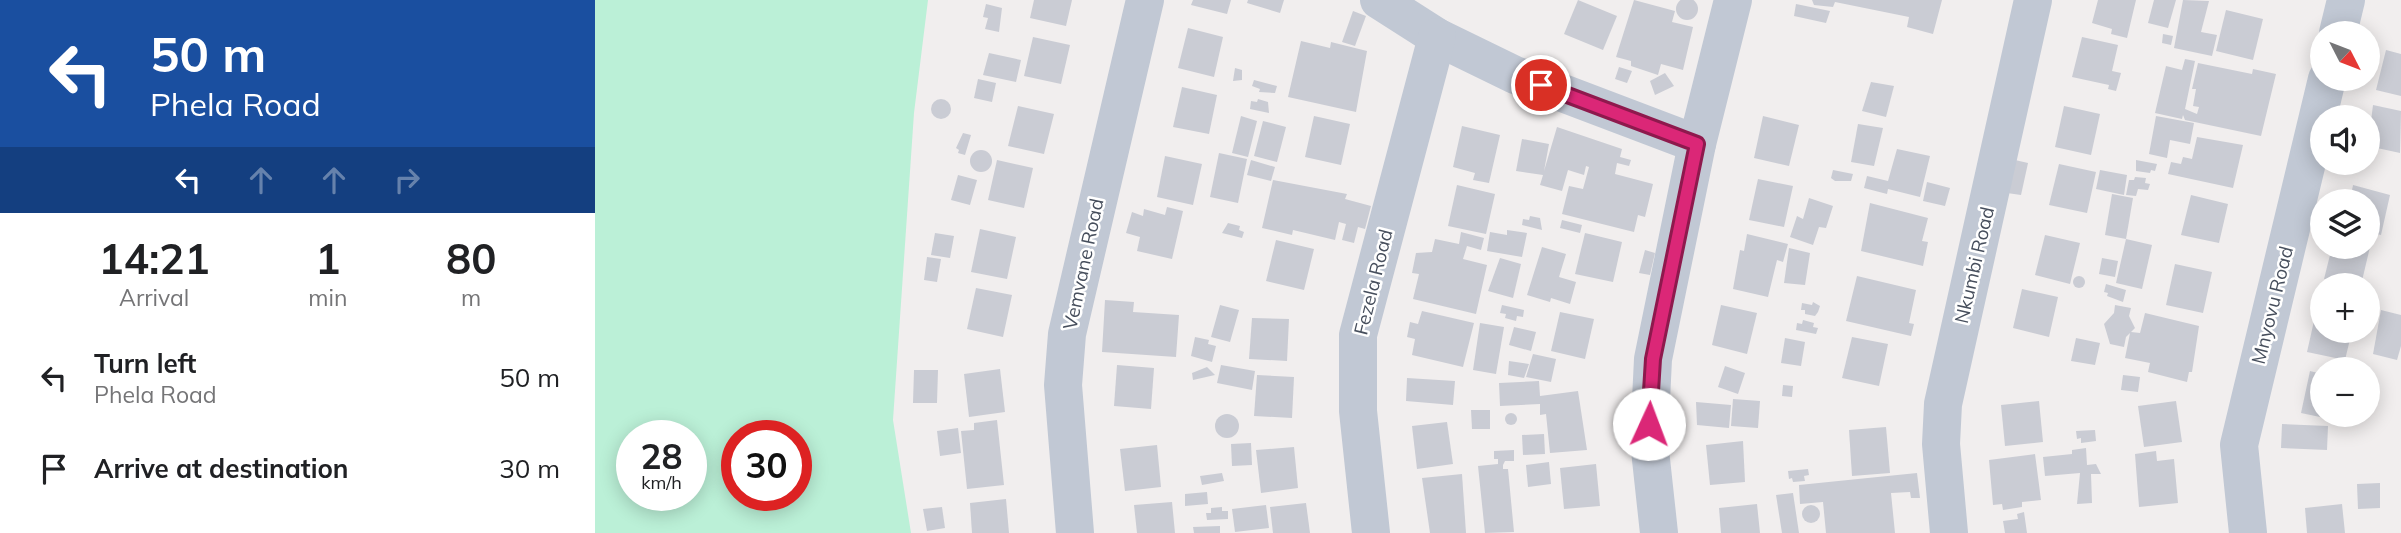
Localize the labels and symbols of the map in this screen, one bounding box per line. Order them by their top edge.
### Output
north arrow [2310,21,2380,91]
pin [1511,55,1571,115]
street label: Vemvane Road [1057,196,1109,332]
street label: Nkumbi Road [1949,204,1999,326]
street label: Fezela Road [1348,227,1398,337]
street label: Mnyovu Road [2246,244,2298,366]
position arrow [1612,387,1686,461]
speed limit sign: 30 [721,420,812,511]

